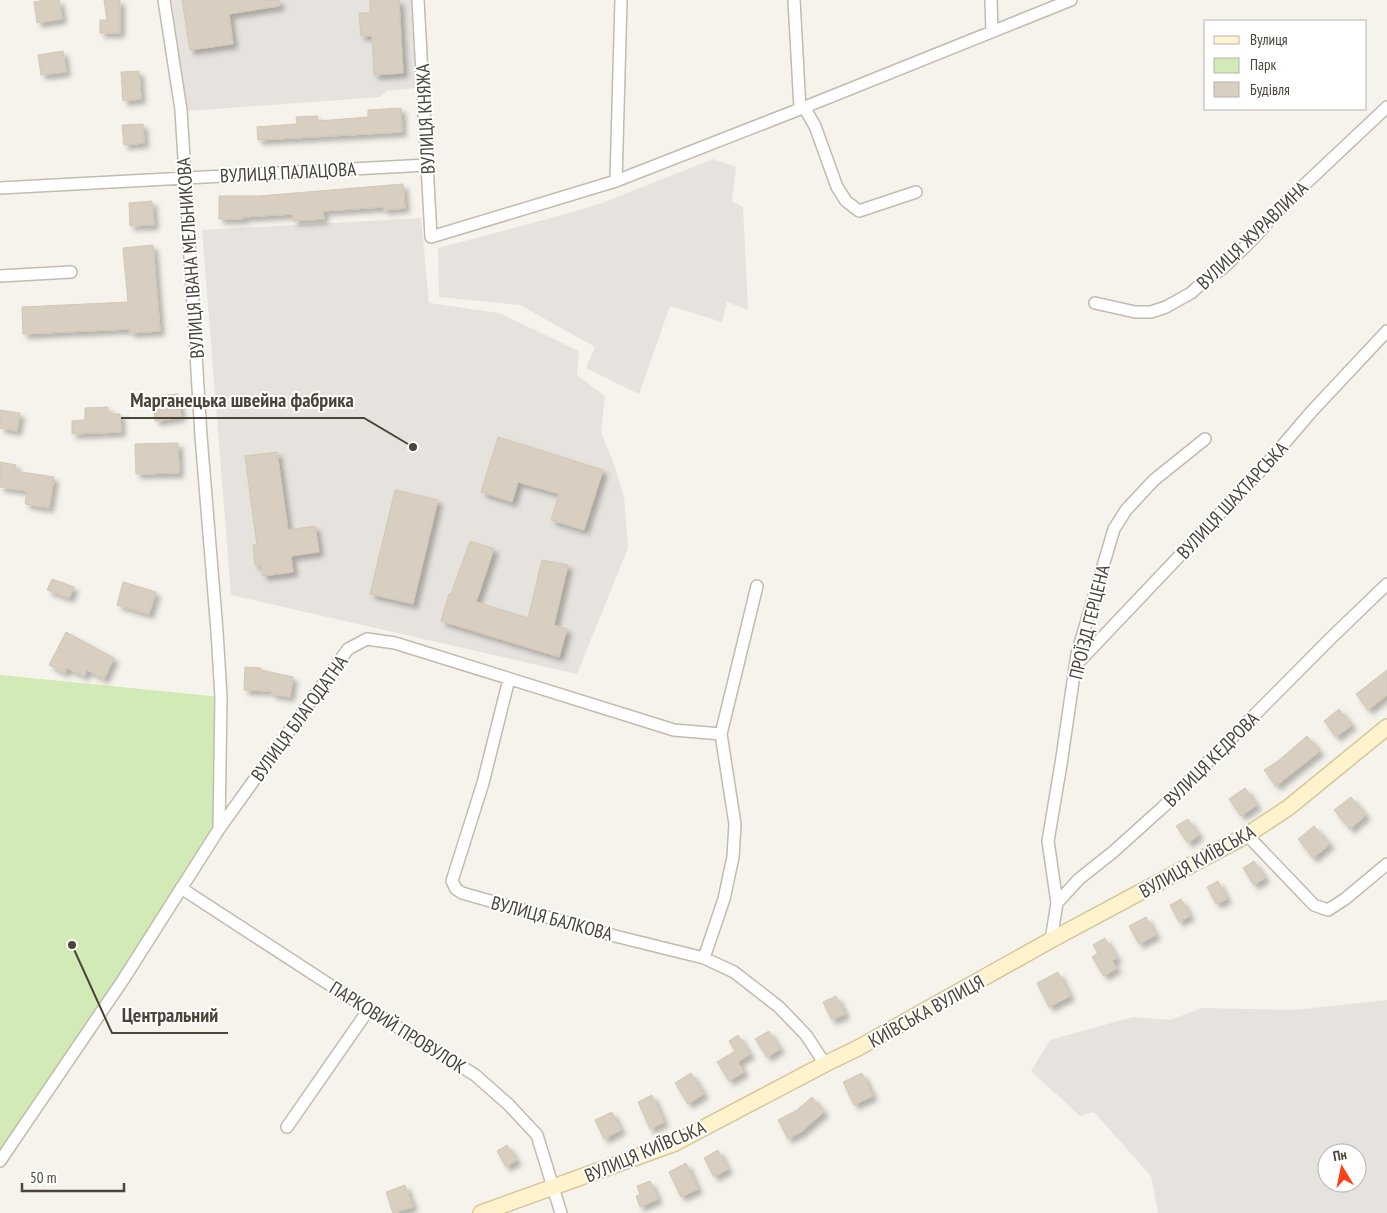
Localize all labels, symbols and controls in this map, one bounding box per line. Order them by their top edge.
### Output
legend [1204,20,1367,110]
text: Вулиця [1250,30,1288,49]
text: Парк [1250,55,1276,74]
street label: ВУЛИЦЯ КНЯЖА [410,63,440,175]
text: Будівля [1250,80,1290,99]
street label: ВУЛИЦЯ ПАЛАЦОВА [219,156,357,188]
street label: ВУЛИЦЯ ІВАНА МЕЛЬНИКОВА [171,157,209,359]
street label: ВУЛИЦЯ ЖУРАВЛИНА [1191,176,1313,294]
callout: Марганецька швейна фабрика [121,383,364,418]
text: Марганецька швейна фабрика [130,387,354,413]
street label: ВУЛИЦЯ ШАХТАРСЬКА [1171,436,1293,564]
street label: ПРОЇЗД ГЕРЦЕНА [1063,562,1115,682]
street label: ВУЛИЦЯ БЛАГОДАТНА [245,650,353,786]
street label: ВУЛИЦЯ КЕДРОВА [1158,706,1264,812]
street label: ВУЛИЦЯ КИЇВСЬКА [1135,819,1259,903]
street label: ВУЛИЦЯ БАЛКОВА [489,890,615,946]
street label: КИЇВСЬКА ВУЛИЦЯ [864,969,988,1053]
street label: ПАРКОВИЙ ПРОВУЛОК [325,975,471,1079]
callout: Центральний [112,998,228,1033]
text: Центральний [122,1002,218,1028]
street label: ВУЛИЦЯ КИЇВСЬКА [581,1115,709,1187]
north arrow [1317,1143,1367,1193]
text: Пн [1332,1145,1348,1165]
scale bar [22,1160,125,1192]
text: 50 m [30,1168,56,1187]

